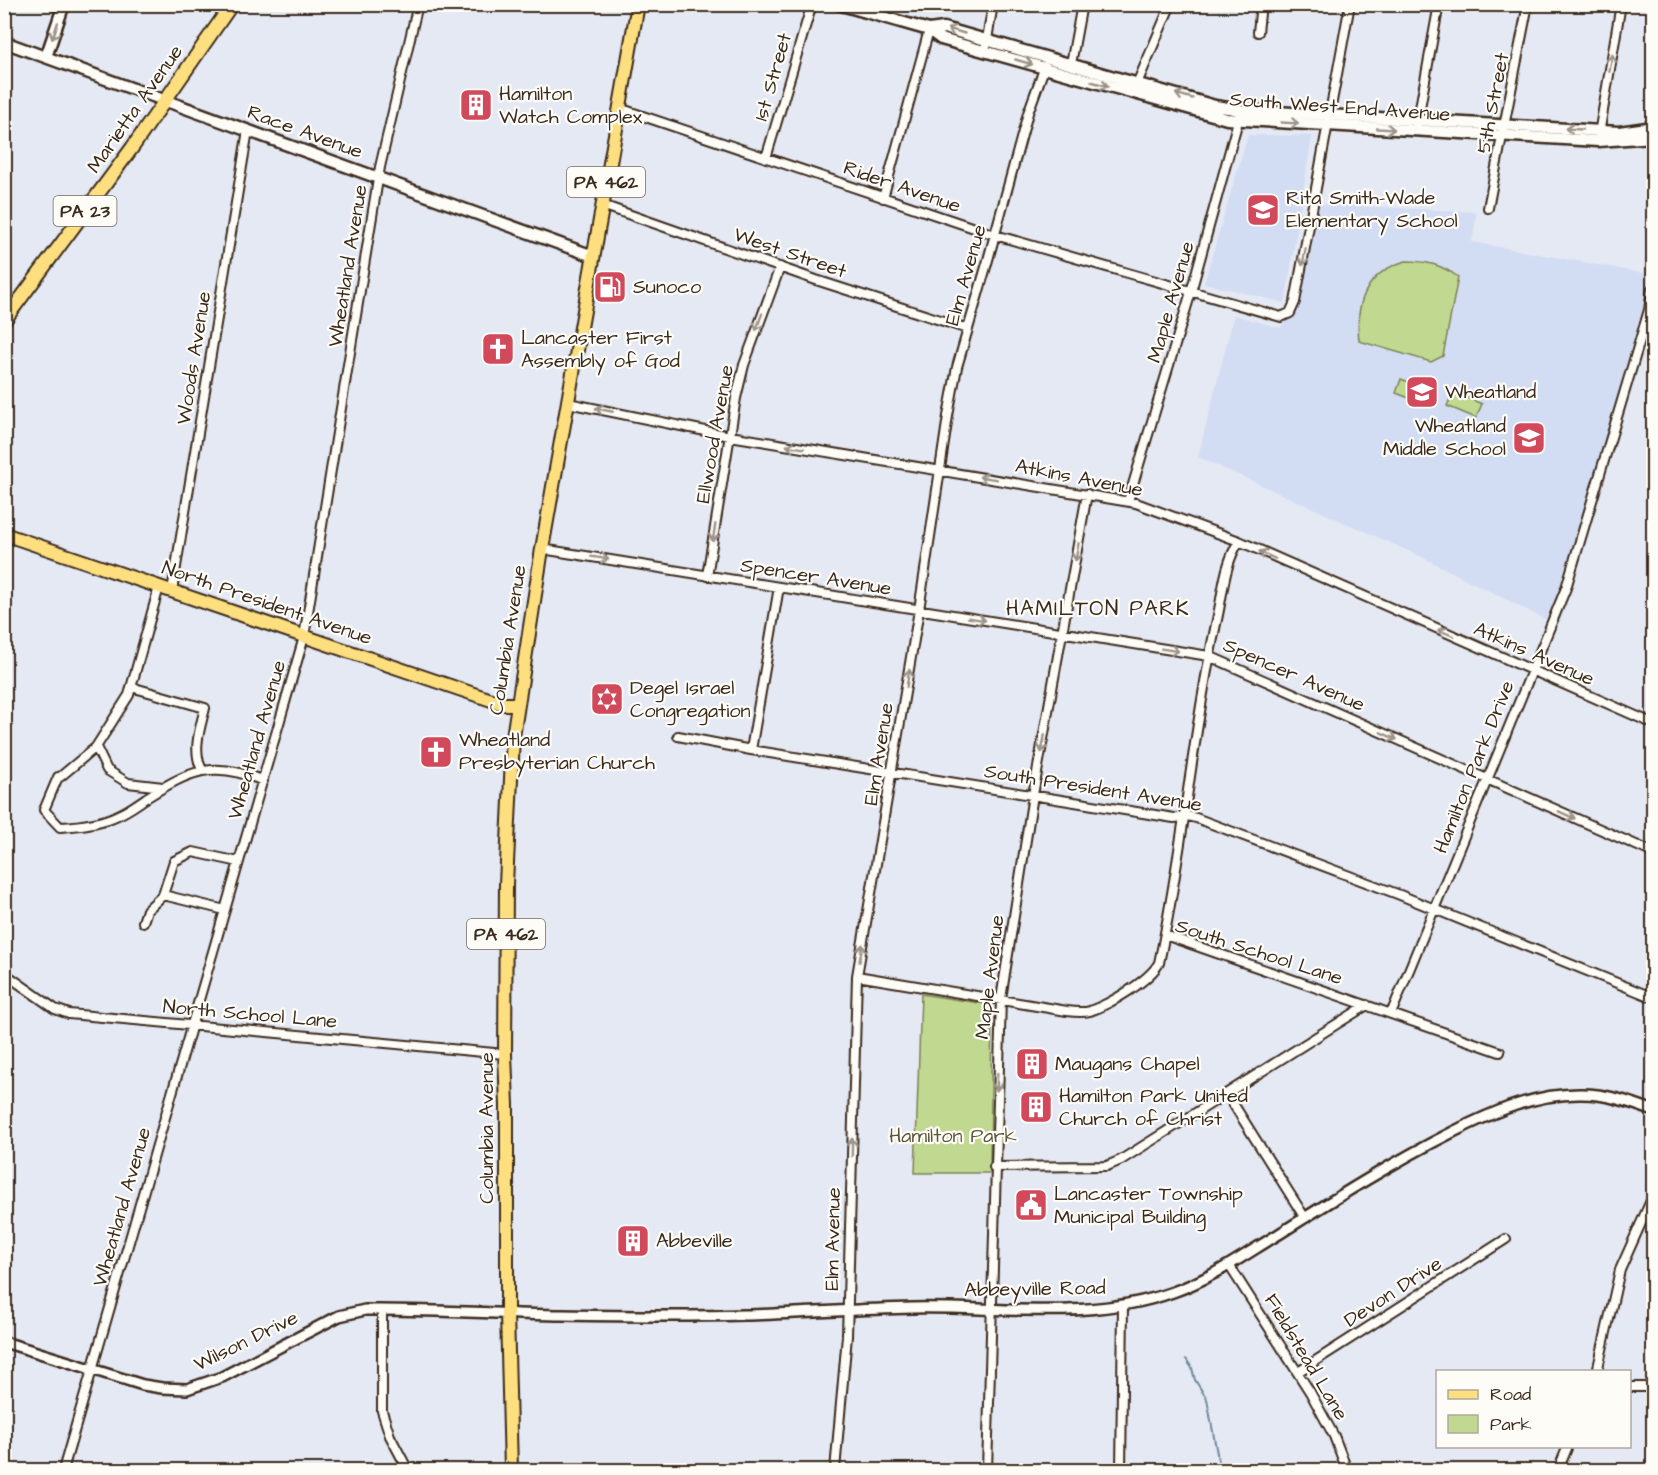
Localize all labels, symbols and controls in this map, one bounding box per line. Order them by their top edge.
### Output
one-way arrow [48,21,59,40]
one-way arrow [947,25,966,36]
street label: 1st Street [747,30,799,124]
street label: Marietta Avenue [80,39,190,179]
street label: 5th Street [1470,50,1516,156]
one-way arrow [1606,53,1617,73]
one-way arrow [1014,57,1033,68]
one-way arrow [1090,79,1109,90]
place label: Hamilton Watch Complex [499,80,643,131]
street label: South West End Avenue [1229,85,1451,129]
building icon: Hamilton Watch Complex [458,87,494,123]
one-way arrow [1175,90,1194,101]
street label: Race Avenue [243,98,367,166]
one-way arrow [1279,118,1299,129]
one-way arrow [1376,123,1396,134]
one-way arrow [1565,123,1585,134]
street label: Rider Avenue [840,154,965,220]
road number: PA 462 [567,167,645,197]
street label: Wheatland Avenue [321,182,375,349]
place label: Rita Smith-Wade Elementary School [1286,184,1458,236]
school or university icon: Rita Smith-Wade Elementary School [1245,192,1281,228]
road number: PA 23 [54,196,116,226]
street label: West Street [730,221,850,285]
street label: Elm Avenue [938,221,994,329]
street label: Maple Avenue [1140,238,1202,366]
one-way arrow [1298,247,1309,266]
fuel station icon: Sunoco [592,269,628,305]
place label: Sunoco [633,273,701,301]
street label: Woods Avenue [170,289,218,427]
one-way arrow [753,312,764,331]
place label: Lancaster First Assembly of God [521,324,680,376]
church icon: Lancaster First Assembly of God [480,331,516,367]
street label: Ellwood Avenue [689,362,741,505]
school or university icon: Wheatland [1404,374,1440,410]
place label: Wheatland [1445,378,1536,406]
one-way arrow [594,404,614,415]
place label: Wheatland Middle School [1383,412,1506,463]
school or university icon: Wheatland Middle School [1511,420,1547,456]
one-way arrow [786,441,806,452]
street label: Atkins Avenue [1013,452,1145,504]
one-way arrow [978,473,998,484]
one-way arrow [709,522,720,542]
one-way arrow [1071,541,1082,561]
one-way arrow [1259,548,1277,560]
street label: Spencer Avenue [739,551,894,603]
one-way arrow [589,553,609,564]
street label: North President Avenue [158,554,376,652]
street label: Columbia Avenue [482,563,534,717]
district label: HAMILTON PARK [1006,594,1190,623]
one-way arrow [967,614,987,625]
street label: Atkins Avenue [1469,615,1599,693]
one-way arrow [1437,627,1456,638]
street label: Spencer Avenue [1219,631,1369,719]
one-way arrow [1159,644,1179,655]
street label: Wheatland Avenue [221,657,293,823]
one-way arrow [903,668,914,688]
place label: Degel Israel Congregation [630,674,750,726]
street label: Hamilton Park Drive [1427,676,1521,857]
synagogue icon: Degel Israel Congregation [589,681,625,717]
street label: Elm Avenue [857,701,901,807]
place label: Wheatland Presbyterian Church [459,726,655,778]
one-way arrow [1380,731,1398,742]
one-way arrow [1037,733,1048,753]
church icon: Wheatland Presbyterian Church [418,734,454,770]
street label: South President Avenue [982,757,1204,819]
one-way arrow [1558,810,1576,821]
street label: South School Lane [1172,912,1346,992]
street label: Maple Avenue [968,913,1012,1041]
road number: PA 462 [467,919,545,949]
one-way arrow [856,943,867,963]
street label: North School Lane [162,992,338,1036]
building icon: Maugans Chapel [1014,1046,1050,1082]
place label: Maugans Chapel [1055,1050,1200,1079]
street label: Columbia Avenue [473,1052,501,1204]
one-way arrow [992,1072,1003,1092]
place label: Hamilton Park United Church of Christ [1059,1082,1248,1133]
building icon: Hamilton Park United Church of Christ [1018,1089,1054,1125]
park label: Hamilton Park [889,1122,1017,1150]
street label: Wheatland Avenue [86,1124,158,1290]
one-way arrow [846,1138,857,1158]
place label: Lancaster Township Municipal Building [1054,1180,1243,1232]
street label: Elm Avenue [818,1187,848,1291]
public building icon: Lancaster Township Municipal Building [1013,1187,1049,1223]
building icon: Abbeville [615,1223,651,1259]
place label: Abbeville [656,1227,733,1255]
street label: Devon Drive [1339,1250,1448,1334]
street label: Abbeyville Road [964,1274,1106,1305]
street label: Fieldstead Lane [1257,1288,1355,1426]
street label: Wilson Drive [189,1304,303,1378]
legend [1436,1370,1631,1448]
text: Road [1490,1382,1531,1407]
text: Park [1490,1412,1532,1437]

